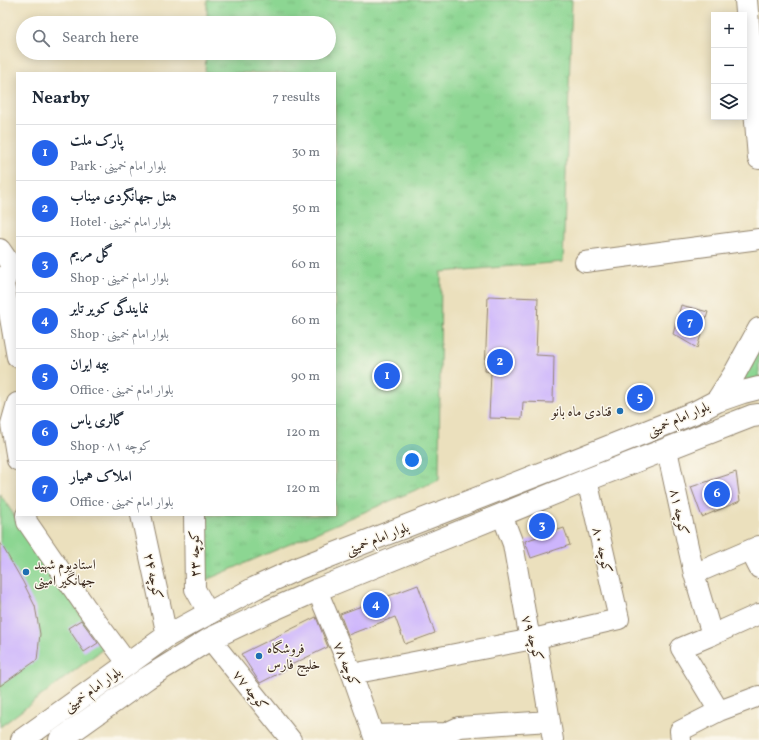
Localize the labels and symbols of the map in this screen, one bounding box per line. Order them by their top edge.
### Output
pin: 7 [677,308,703,338]
pin: 2 [487,347,513,377]
pin: 1 [374,361,400,391]
pin: 5 [627,383,653,413]
street label: بلوار امام خمینی [644,397,714,443]
place label: قنادی ماه بانو [549,403,612,422]
marker: قنادی ماه بانو [615,406,625,416]
your location [402,450,422,470]
pin: 6 [704,479,730,509]
street label: کوچه ۸۱ [664,487,693,537]
pin: 3 [529,511,555,541]
street label: بلوار امام خمینی [343,518,413,562]
street label: کوچه ۸۰ [587,525,616,575]
street label: کوچه ۲۳ [186,530,205,578]
street label: کوچه ۲۴ [138,551,167,601]
place label: استادیوم شهید جهانگیر امینی [34,556,96,591]
marker: استادیوم شهید جهانگیر امینی [21,567,31,577]
pin: 4 [363,590,389,620]
street label: کوچه ۷۹ [516,613,547,664]
place label: فروشگاه خلیج فارس [267,639,320,677]
street label: کوچه ۷۸ [328,639,363,690]
marker: فروشگاه خلیج فارس [254,651,264,661]
street label: بلوار امام خمینی [60,663,127,719]
street label: کوچه ۷۷ [228,667,272,715]

